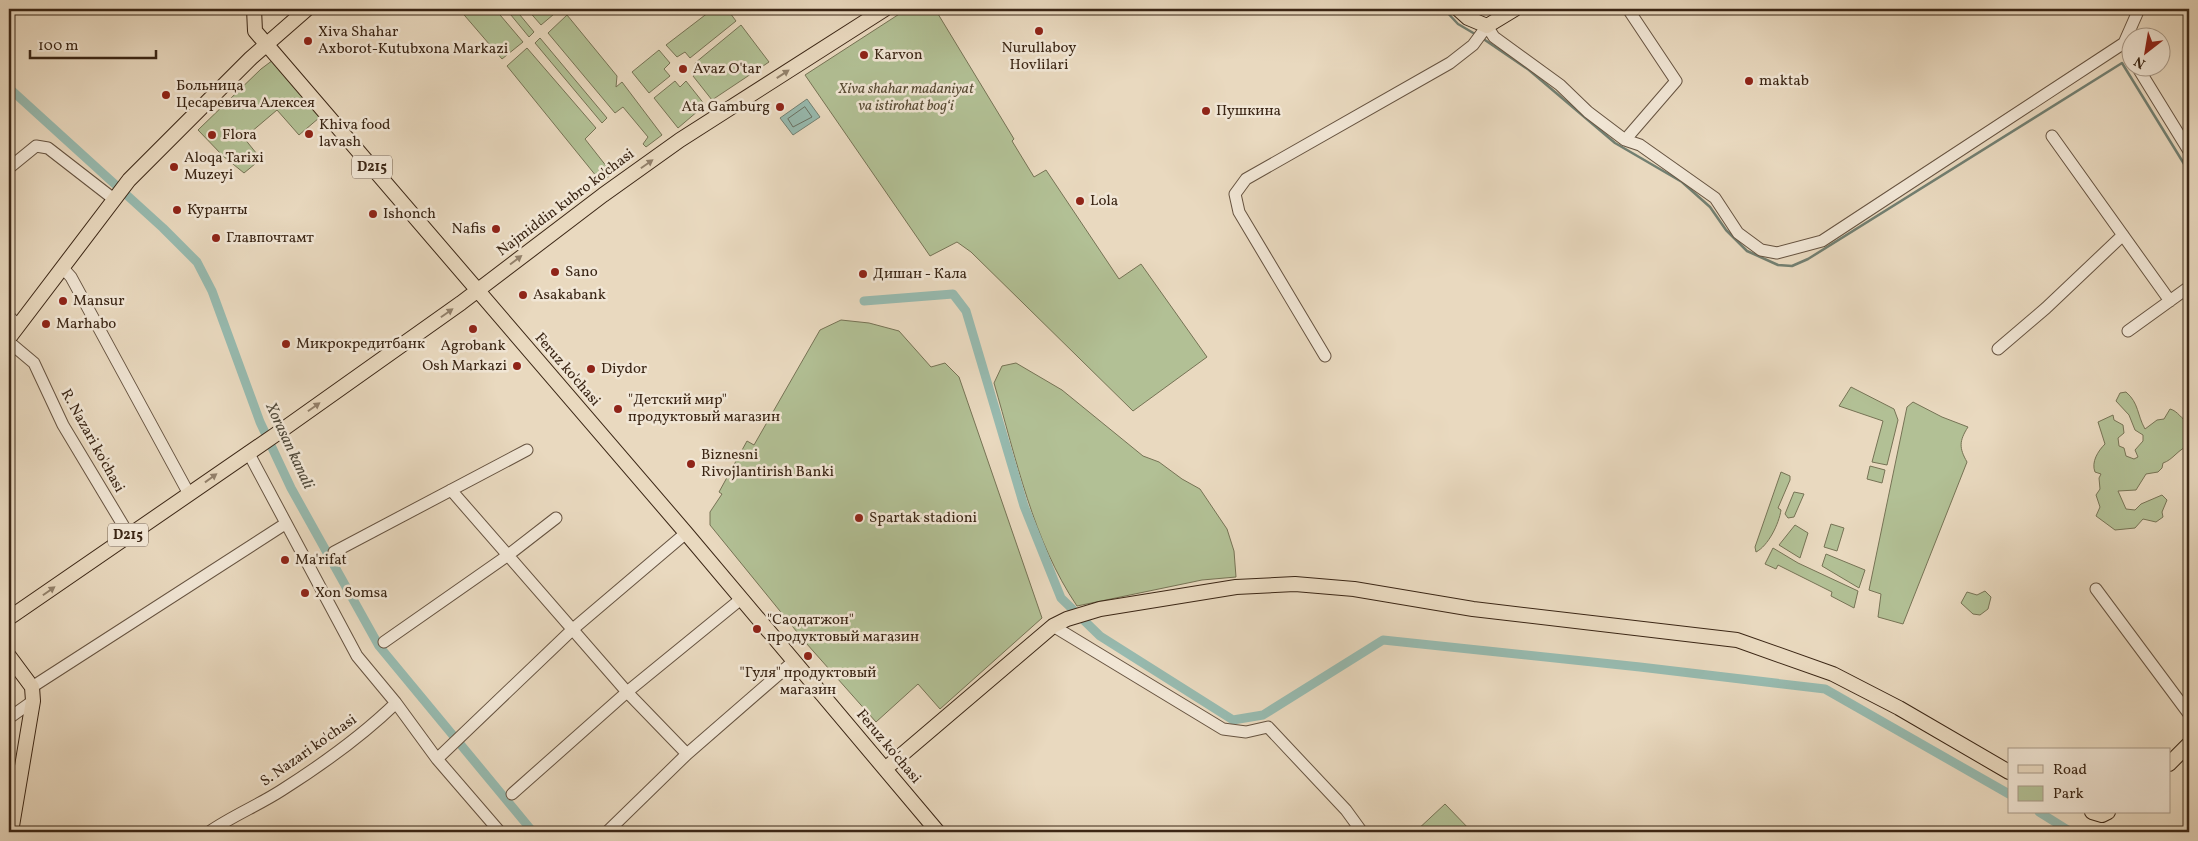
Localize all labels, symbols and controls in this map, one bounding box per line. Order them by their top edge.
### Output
place label: Xiva Shahar Axborot-Kutubxona Markazi [318,22,508,60]
marker: Nurullaboy Hovlilari [1033,25,1045,37]
scale bar [30,28,156,60]
north arrow [2120,28,2170,78]
marker: Xiva Shahar Axborot-Kutubxona Markazi [302,35,314,47]
text: 100 m [38,36,78,57]
place label: Nurullaboy Hovlilari [1002,38,1076,76]
place label: Karvon [874,45,923,66]
marker: Karvon [858,49,870,61]
text: N [2131,51,2149,73]
place label: Avaz O'tar [693,59,761,80]
marker: Avaz O'tar [677,63,689,75]
one-way arrow [776,70,789,79]
place label: maktab [1759,71,1809,92]
marker: maktab [1743,75,1755,87]
place label: Больница Цесаревича Алексея [176,76,315,114]
park label: Xiva shahar madaniyat va istirohat bogʻi [837,79,975,117]
marker: Больница Цесаревича Алексея [160,89,172,101]
place label: Ata Gamburg [682,97,770,118]
marker: Ata Gamburg [774,101,786,113]
place label: Пушкина [1216,101,1281,122]
marker: Пушкина [1200,105,1212,117]
place label: Khiva food lavash [319,115,391,153]
place label: Flora [222,125,257,146]
marker: Khiva food lavash [303,128,315,140]
marker: Flora [206,129,218,141]
street label: Najmiddin kubro ko'chasi [493,144,639,262]
place label: Aloqa Tarixi Muzeyi [184,148,264,186]
road number: D215 [352,156,392,178]
one-way arrow [640,159,654,169]
marker: Aloqa Tarixi Muzeyi [168,161,180,173]
place label: Lola [1090,191,1118,212]
marker: Lola [1074,195,1086,207]
place label: Куранты [187,200,248,221]
marker: Куранты [171,204,183,216]
place label: Ishonch [383,204,436,225]
marker: Ishonch [367,208,379,220]
place label: Nafis [452,219,486,240]
marker: Nafis [490,223,502,235]
place label: Главпочтамт [226,228,314,249]
marker: Главпочтамт [210,232,222,244]
one-way arrow [510,255,523,266]
place label: Sano [565,262,598,283]
place label: Дишан - Кала [873,264,967,285]
marker: Sano [549,266,561,278]
marker: Дишан - Кала [857,268,869,280]
place label: Asakabank [533,285,606,306]
marker: Asakabank [517,289,529,301]
place label: Mansur [73,291,125,312]
marker: Mansur [57,295,69,307]
one-way arrow [440,308,454,318]
place label: Marhabo [56,314,116,335]
marker: Marhabo [40,318,52,330]
marker: Agrobank [467,323,479,335]
street label: Feruz ko'chasi [529,329,605,411]
place label: Микрокредитбанк [296,334,425,355]
place label: Agrobank [440,336,506,357]
marker: Микрокредитбанк [280,338,292,350]
place label: Osh Markazi [422,356,507,377]
place label: Diydor [601,359,647,380]
marker: Osh Markazi [511,360,523,372]
marker: Diydor [585,363,597,375]
street label: R. Nazari ko'chasi [55,385,129,497]
place label: "Детский мир" продуктовый магазин [628,390,780,428]
water label: Xorasan kanali [259,398,319,494]
one-way arrow [307,402,321,412]
marker: "Детский мир" продуктовый магазин [612,403,624,415]
place label: Biznesni Rivojlantirish Banki [701,445,834,483]
marker: Biznesni Rivojlantirish Banki [685,458,697,470]
one-way arrow [204,473,218,483]
place label: Spartak stadioni [869,508,977,529]
marker: Spartak stadioni [853,512,865,524]
road number: D215 [108,524,148,546]
place label: Ma'rifat [295,550,347,571]
marker: Ma'rifat [279,554,291,566]
place label: Xon Somsa [315,583,388,604]
one-way arrow [42,586,56,595]
marker: Xon Somsa [299,587,311,599]
place label: "Саодатжон" продуктовый магазин [767,610,919,648]
marker: "Саодатжон" продуктовый магазин [751,623,763,635]
marker: "Гуля" продуктовый магазин [802,650,814,662]
place label: "Гуля" продуктовый магазин [740,663,876,701]
street label: Feruz ko'chasi [851,705,925,789]
street label: S. Nazari ko'chasi [257,710,361,792]
legend [2008,748,2170,814]
text: Road [2053,760,2087,781]
text: Park [2053,784,2084,805]

